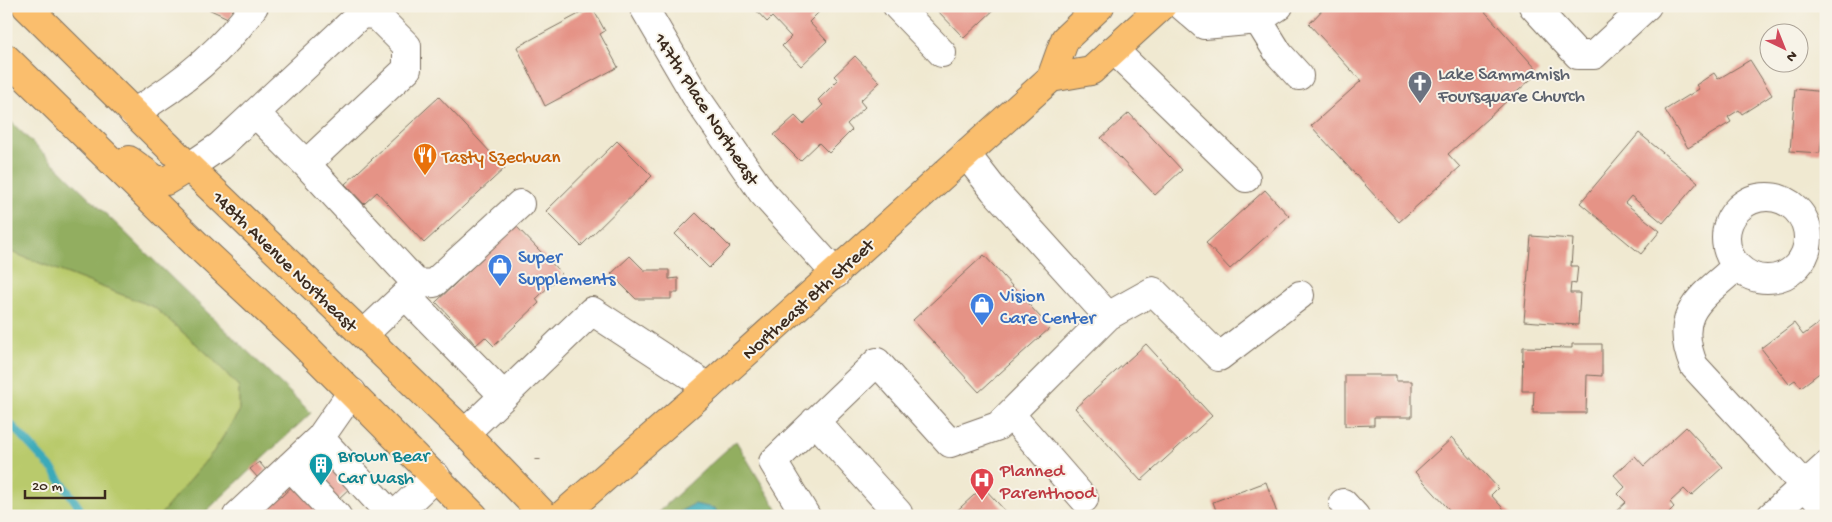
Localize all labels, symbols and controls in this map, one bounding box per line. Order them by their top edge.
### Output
north arrow [1760,22,1810,72]
street label: 147th Place Northeast [647,29,764,192]
text: N [1782,46,1800,65]
place label: Lake Sammamish Foursquare Church [1437,64,1585,109]
church icon: Lake Sammamish Foursquare Church [1407,70,1433,104]
restaurant icon: Tasty Szechuan [412,142,438,176]
place label: Tasty Szechuan [441,147,561,170]
street label: 148th Avenue Northeast [205,186,363,339]
street label: Northeast 8th Street [738,234,882,366]
place label: Super Supplements [518,247,617,292]
shop icon: Super Supplements [487,253,513,287]
place label: Vision Care Center [999,286,1098,331]
shop icon: Vision Care Center [969,292,995,326]
place label: Brown Bear Car Wash [337,446,432,491]
building icon: Brown Bear Car Wash [308,452,334,486]
place label: Planned Parenthood [999,461,1097,506]
scale bar [25,467,105,499]
hospital icon: Planned Parenthood [969,467,995,501]
text: 20 m [32,478,62,496]

